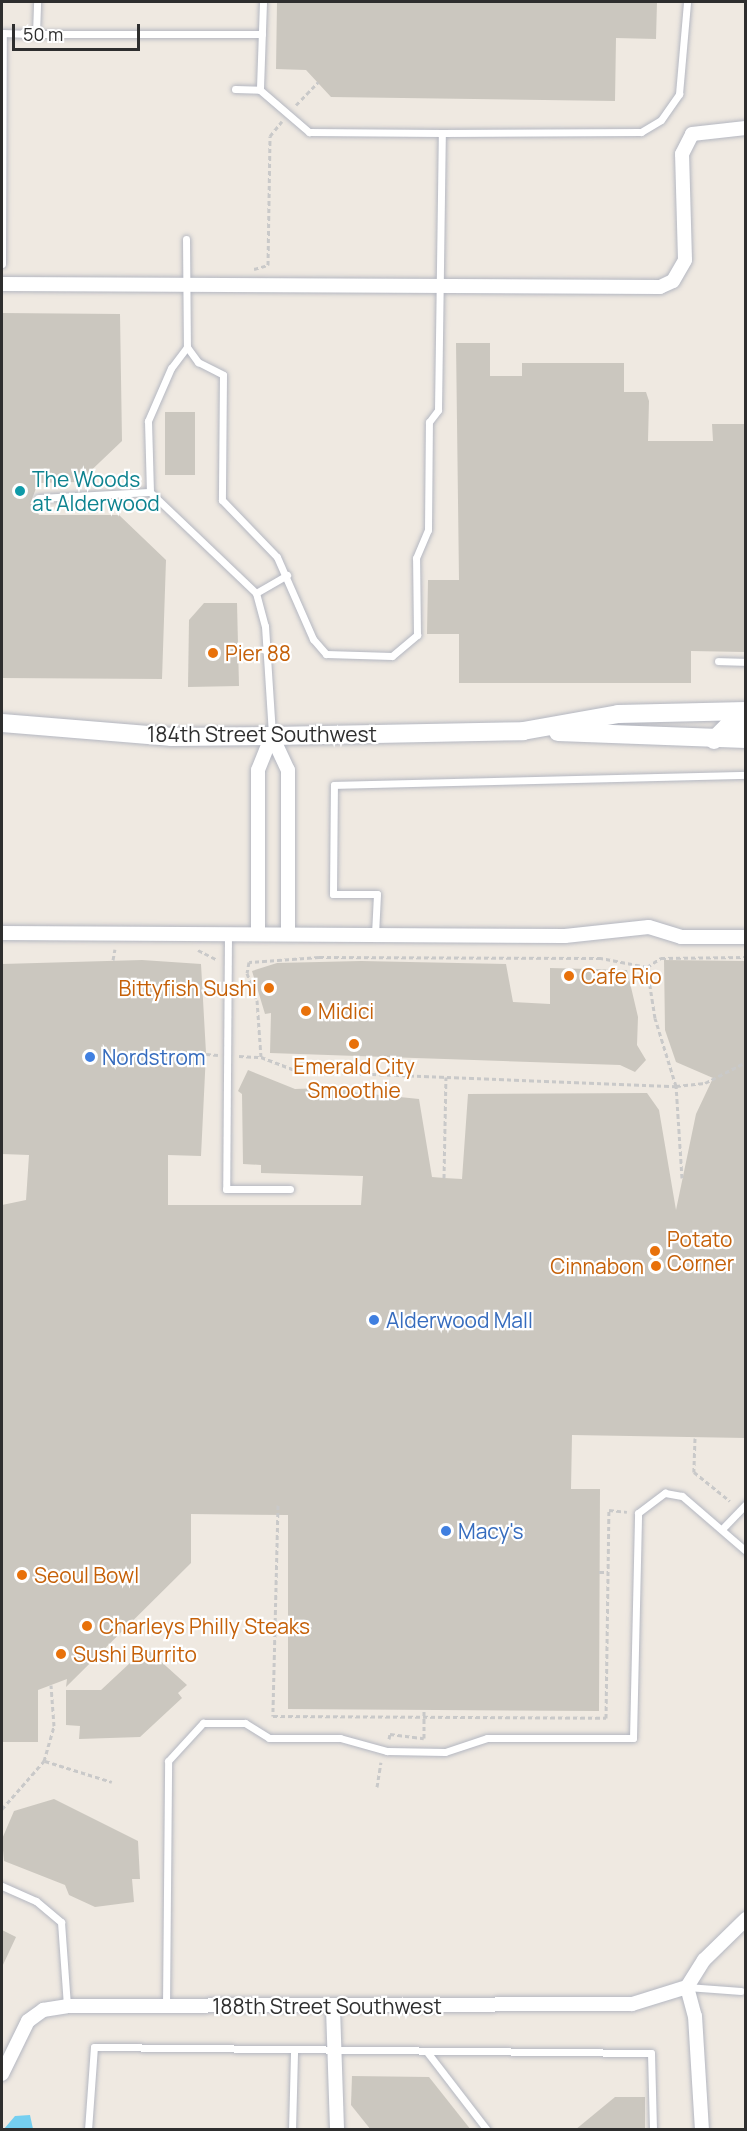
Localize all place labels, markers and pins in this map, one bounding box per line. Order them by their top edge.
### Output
place label: The Woods at Alderwood [32,466,160,516]
marker: The Woods at Alderwood [13,484,27,498]
place label: Pier 88 [225,640,291,666]
marker: Pier 88 [206,646,220,660]
place label: Cafe Rio [581,963,662,989]
marker: Cafe Rio [562,969,576,983]
place label: Bittyfish Sushi [118,975,257,1001]
marker: Bittyfish Sushi [262,981,276,995]
place label: Midici [318,998,374,1024]
marker: Midici [299,1004,313,1018]
marker: Emerald City Smoothie [347,1037,361,1051]
place label: Nordstrom [102,1044,206,1070]
marker: Nordstrom [83,1050,97,1064]
place label: Emerald City Smoothie [293,1053,415,1103]
place label: Potato Corner [667,1226,734,1276]
marker: Potato Corner [648,1244,662,1258]
place label: Cinnabon [550,1253,644,1279]
marker: Cinnabon [649,1259,663,1273]
place label: Alderwood Mall [386,1307,533,1333]
marker: Alderwood Mall [367,1313,381,1327]
place label: Macy's [458,1518,523,1544]
marker: Macy's [439,1524,453,1538]
place label: Seoul Bowl [34,1562,139,1588]
marker: Seoul Bowl [15,1568,29,1582]
place label: Charleys Philly Steaks [99,1613,310,1639]
marker: Charleys Philly Steaks [80,1619,94,1633]
place label: Sushi Burrito [73,1641,197,1667]
marker: Sushi Burrito [54,1647,68,1661]

